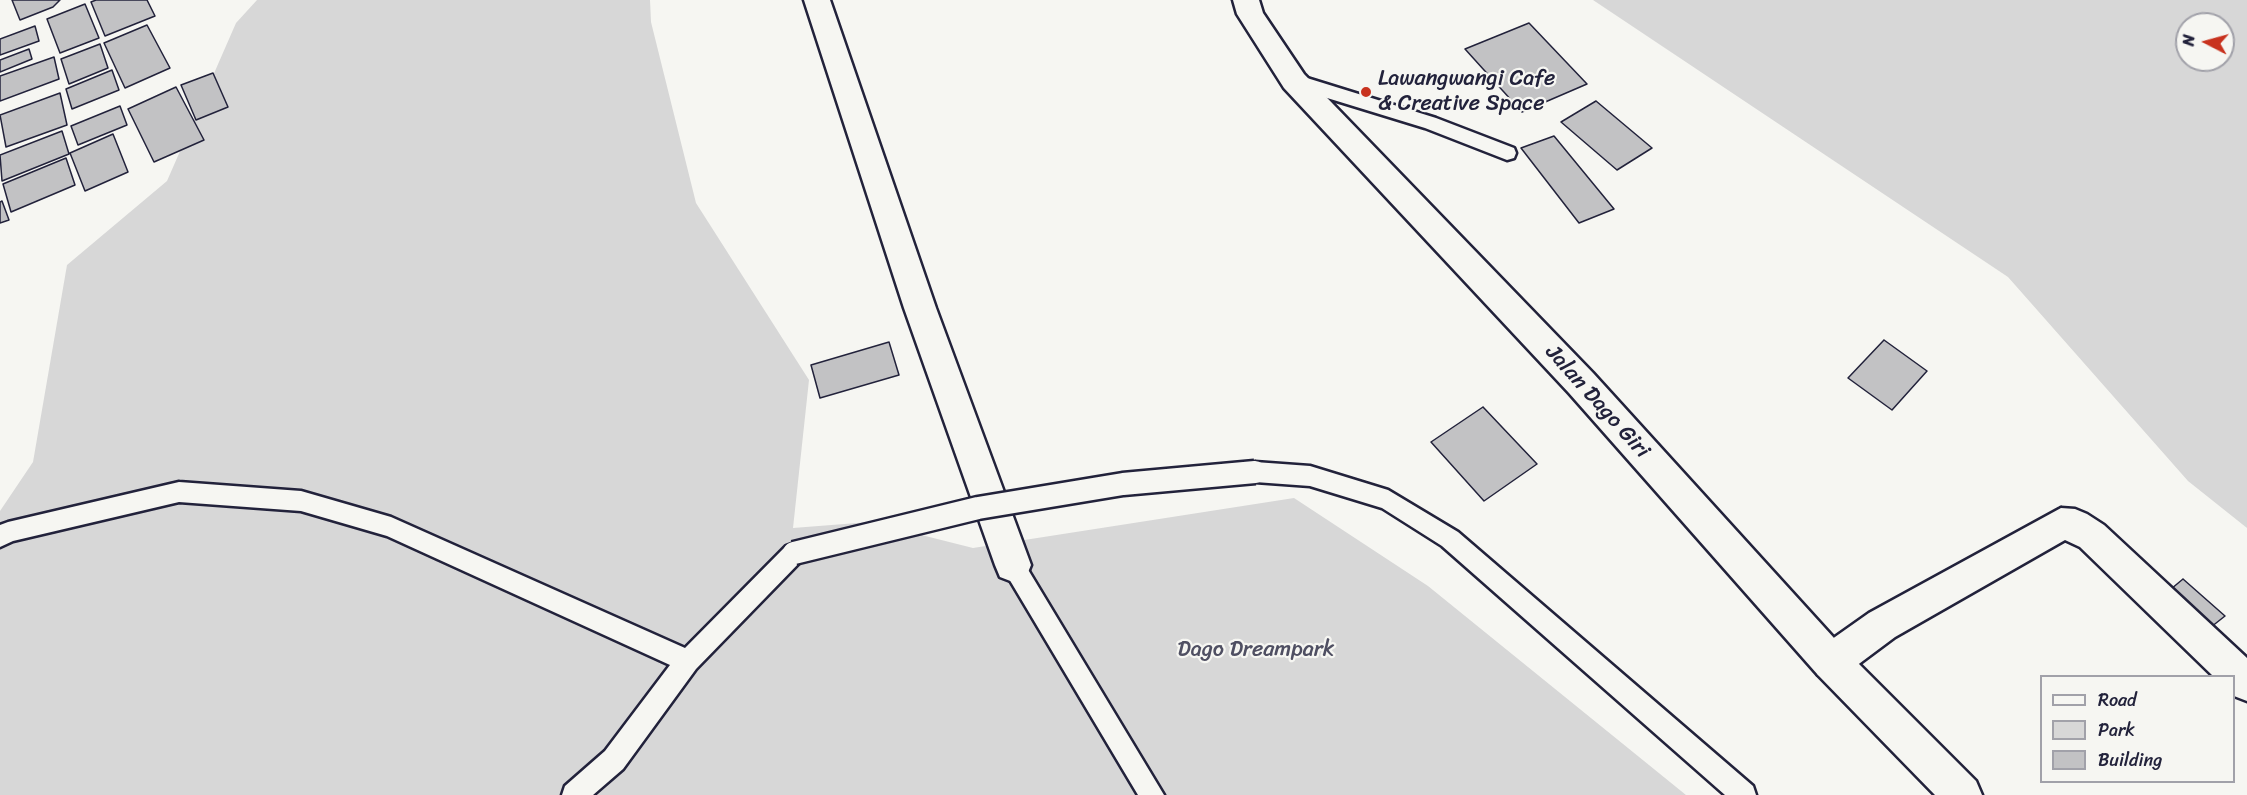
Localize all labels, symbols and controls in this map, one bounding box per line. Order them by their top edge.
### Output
north arrow [2175,12,2235,72]
text: N [2174,33,2204,47]
place label: Lawangwangi Cafe & Creative Space [1378,66,1555,118]
marker: Lawangwangi Cafe & Creative Space [1359,85,1373,99]
street label: Jalan Dago Giri [1539,340,1655,464]
park label: Dago Dreampark [1178,637,1334,663]
legend [2040,675,2235,783]
text: Road [2098,684,2137,716]
text: Park [2098,714,2135,746]
text: Building [2098,744,2162,776]

